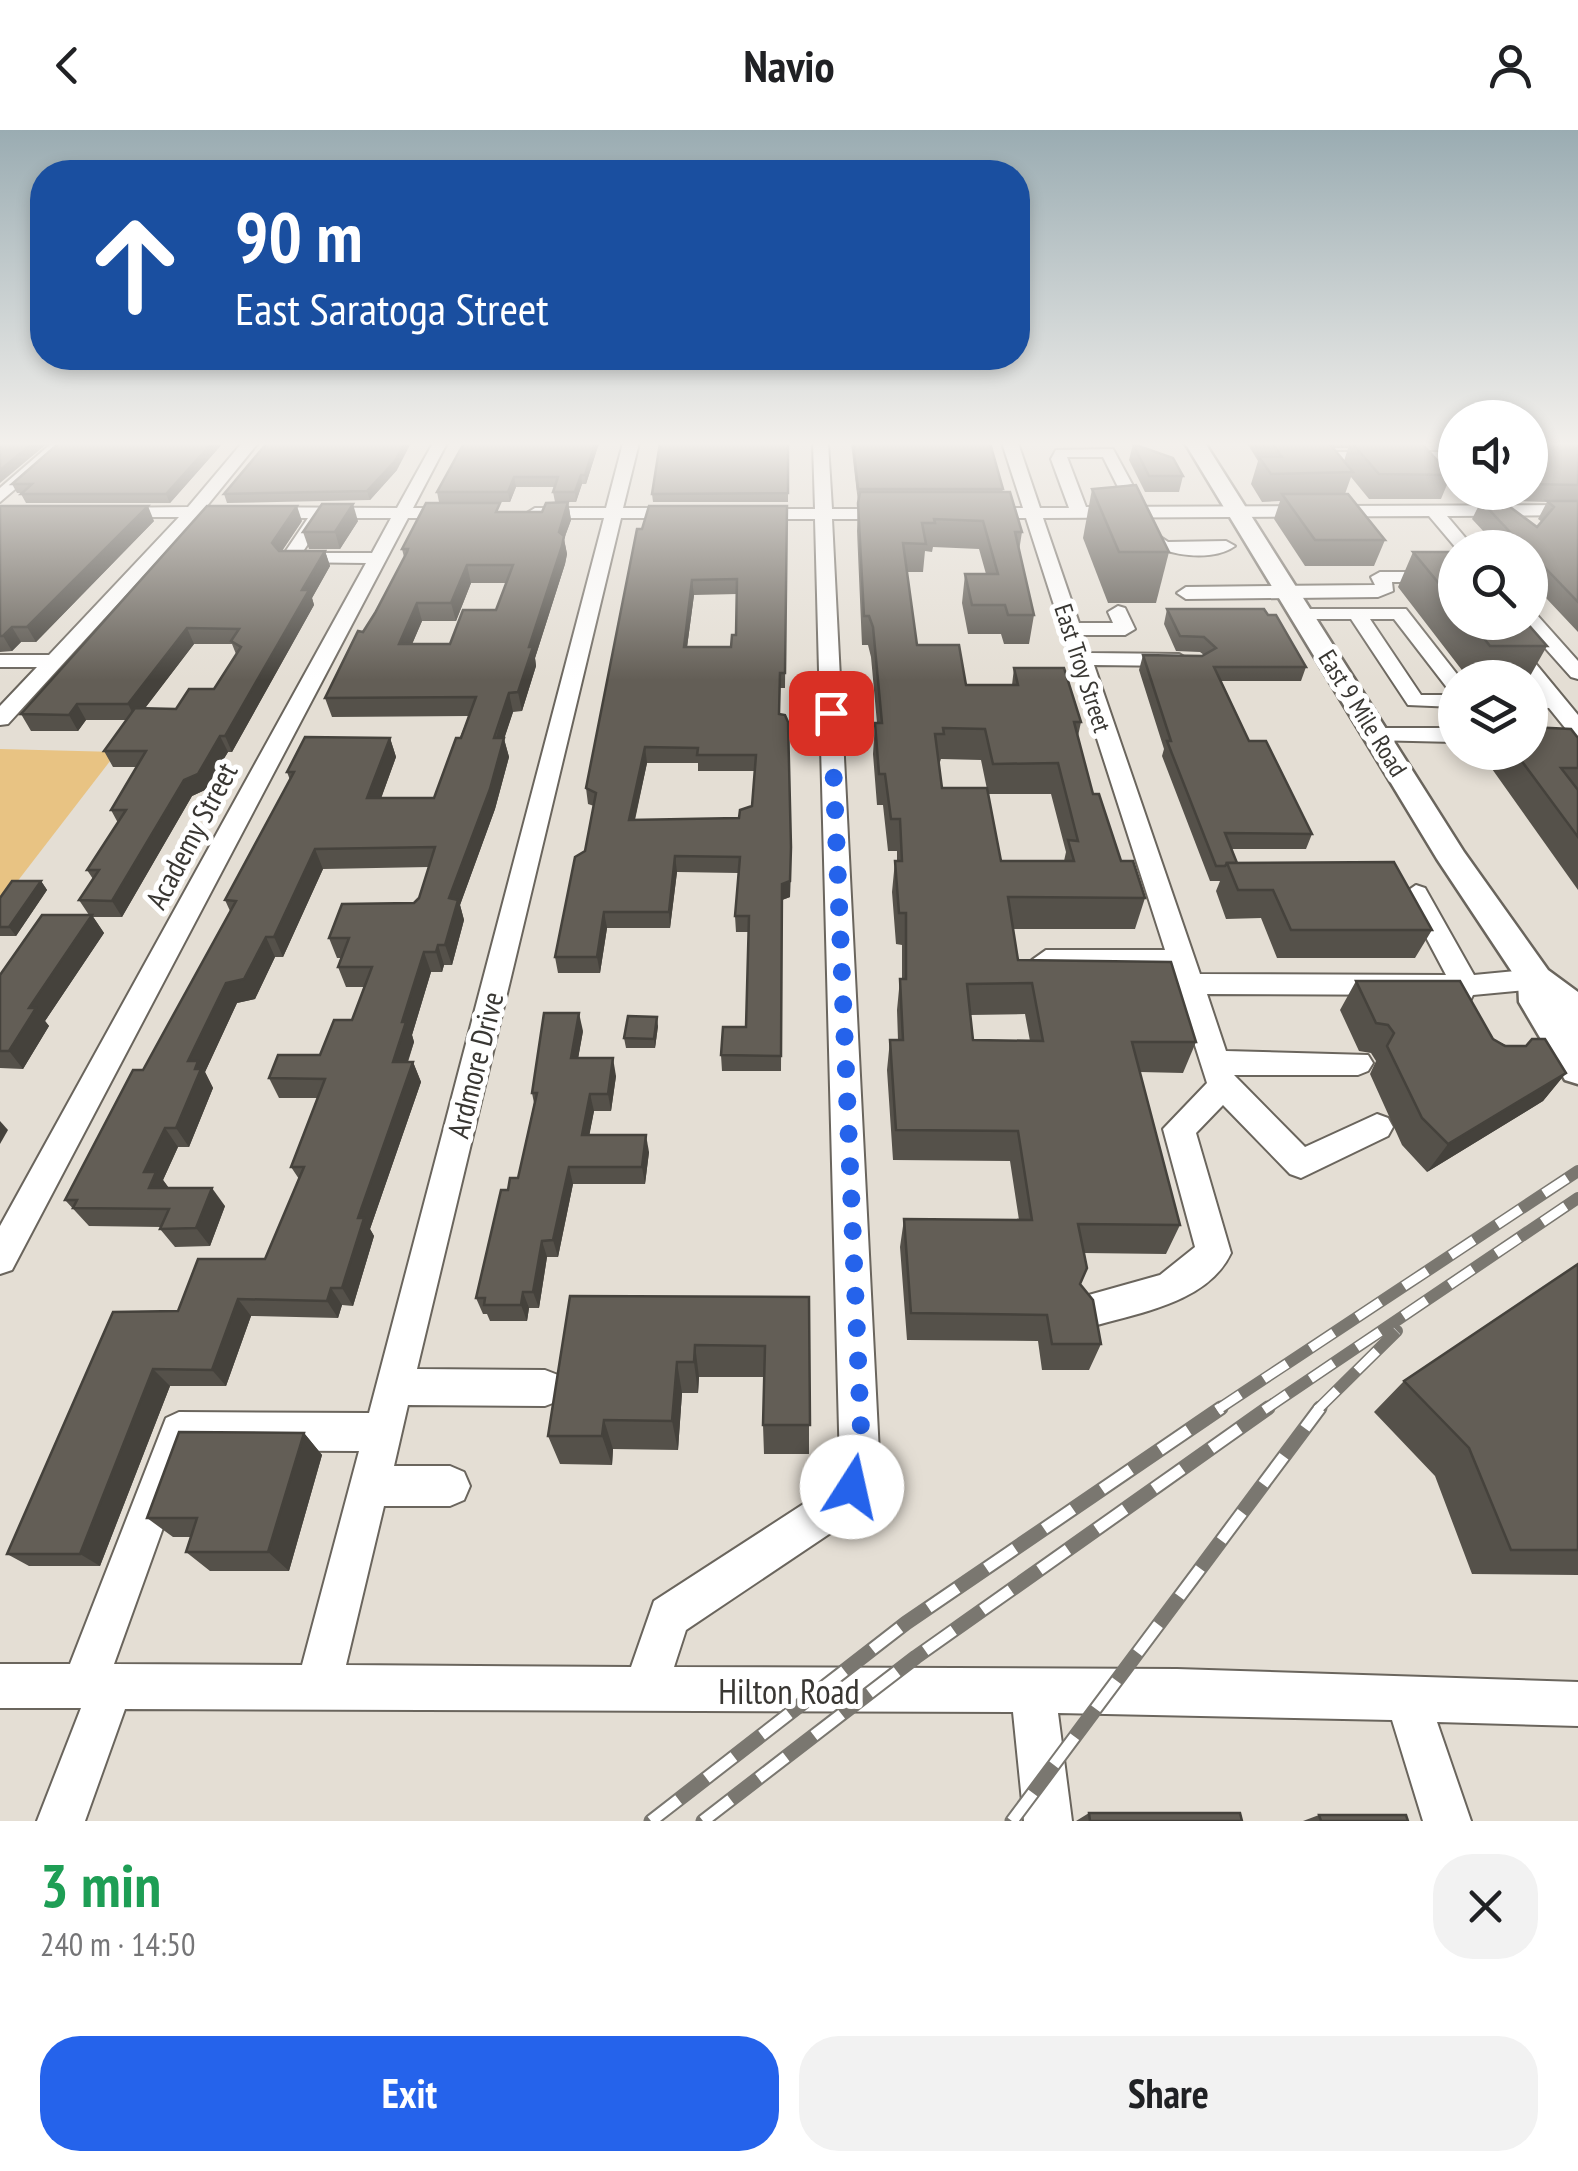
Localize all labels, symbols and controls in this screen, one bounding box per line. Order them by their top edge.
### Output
text: Navio [744,36,835,94]
icon: back [40,38,95,93]
icon: person [1483,38,1538,93]
text: 90 m [235,191,363,281]
icon: ahead [70,200,200,330]
text: East Saratoga Street [235,279,549,337]
map controls [1438,400,1548,770]
button: sound [1438,400,1548,510]
button: search [1438,530,1548,640]
street label: East Troy Street [1047,600,1119,736]
street label: East 9 Mile Road [1311,644,1415,782]
button: layers [1438,660,1548,770]
pin [789,671,874,756]
icon: arrive [804,686,859,741]
street label: Academy Street [136,755,246,915]
street label: Ardmore Drive [438,987,512,1142]
position arrow [800,1435,904,1539]
street label: Hilton Road [718,1668,860,1714]
text: 3 min [40,1846,161,1924]
button: close [1433,1854,1538,1959]
text: 240 m · 14:50 [40,1923,195,1965]
button: Exit [40,2036,779,2151]
button: Share [799,2036,1538,2151]

